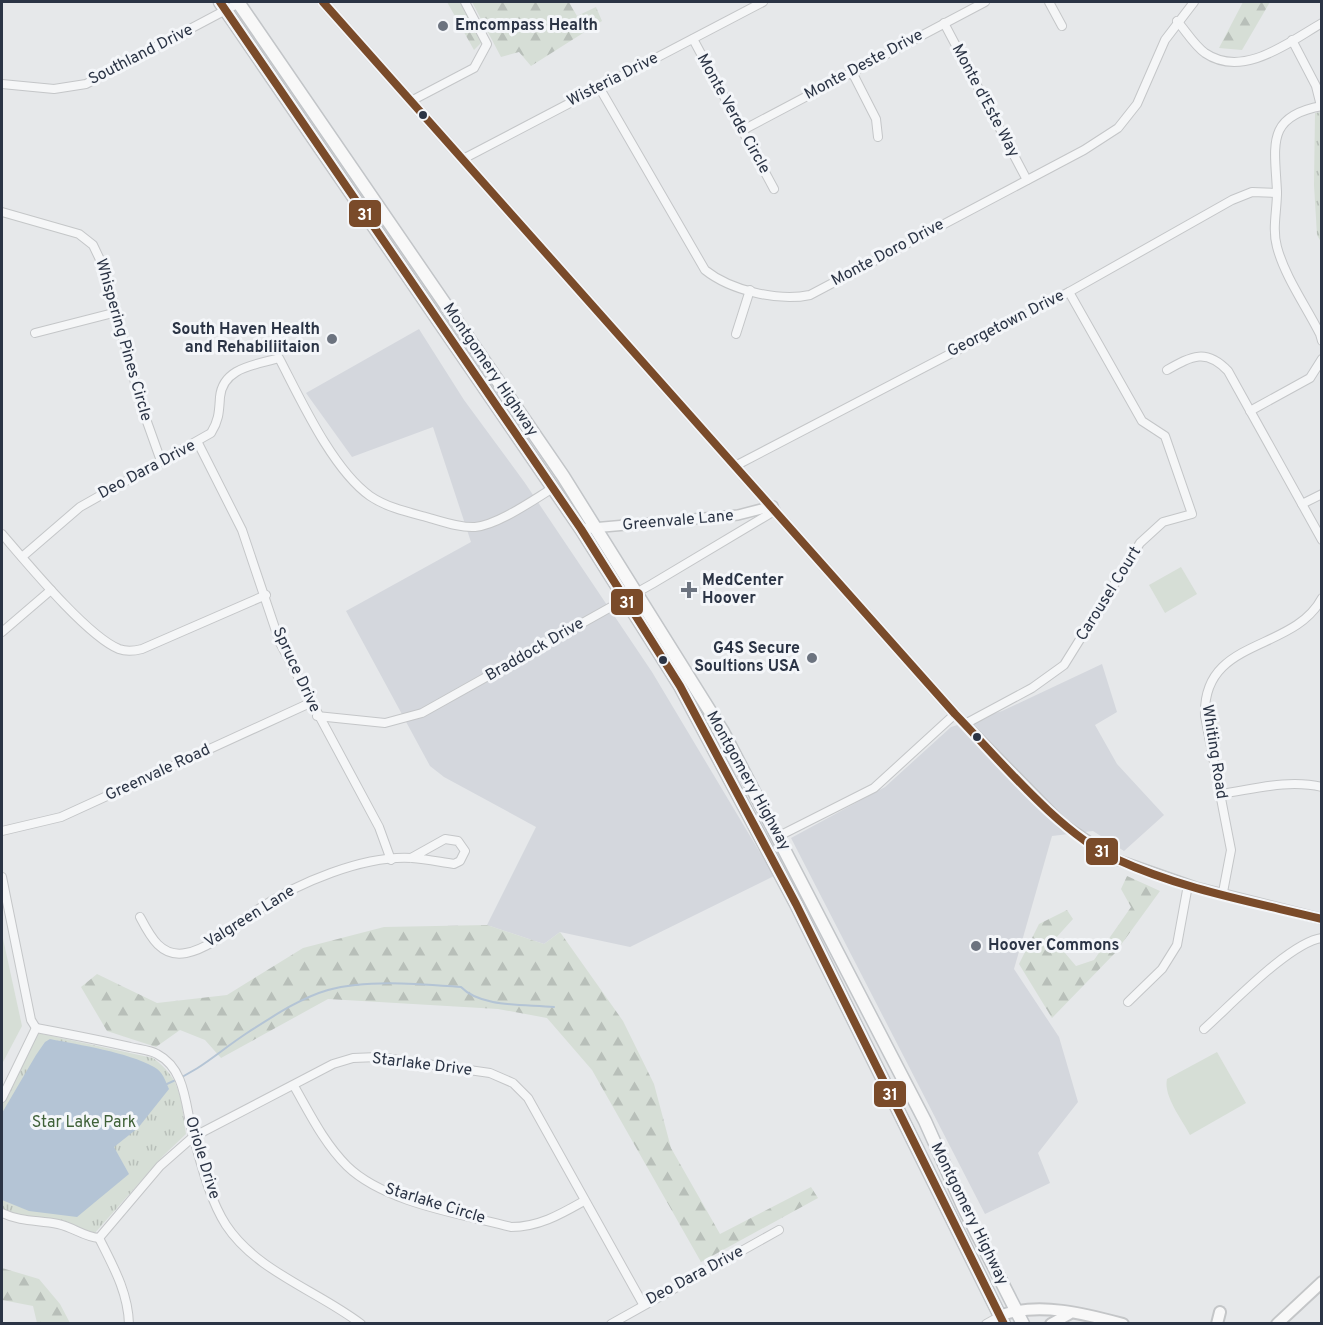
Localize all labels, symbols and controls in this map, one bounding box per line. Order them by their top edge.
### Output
place label: Emcompass Health [455,16,598,36]
marker: Emcompass Health [436,19,450,33]
street label: Southland Drive [85,20,197,90]
street label: Monte Deste Drive [801,25,927,105]
street label: Monte d'Este Way [947,41,1023,161]
street label: Wisteria Drive [564,48,662,112]
street label: Monte Verde Circle [692,51,774,177]
unlabelled marker [417,109,429,121]
line badge: 31 [348,199,382,228]
text: 31 [357,206,373,226]
street label: Monte Doro Drive [828,215,948,291]
street label: Whispering Pines Circle [90,256,156,424]
street label: Georgetown Drive [944,286,1068,362]
street label: Montgomery Highway [438,300,542,440]
place label: South Haven Health and Rehabiliitaion [172,320,320,358]
marker: South Haven Health and Rehabiliitaion [325,332,339,346]
street label: Deo Dara Drive [95,436,199,504]
street label: Greenvale Lane [621,506,735,536]
street label: Carousel Court [1072,543,1146,645]
place label: MedCenter Hoover [702,571,784,609]
marker: MedCenter Hoover [680,581,698,599]
line badge: 31 [610,588,644,616]
text: 31 [619,594,635,614]
street label: Braddock Drive [482,614,588,686]
street label: Spruce Drive [268,624,324,716]
place label: G4S Secure Soultions USA [694,639,800,677]
marker: G4S Secure Soultions USA [805,651,819,665]
unlabelled marker [657,654,669,666]
street label: Whiting Road [1197,703,1231,801]
street label: Montgomery Highway [701,708,795,854]
unlabelled marker [971,731,983,743]
street label: Greenvale Road [102,740,214,806]
line badge: 31 [1085,837,1119,866]
text: 31 [1094,843,1110,863]
street label: Valgreen Lane [201,881,299,953]
place label: Hoover Commons [988,936,1120,956]
marker: Hoover Commons [969,939,983,953]
street label: Starlake Drive [371,1049,473,1081]
line badge: 31 [873,1080,907,1108]
text: 31 [882,1086,898,1106]
park label: Star Lake Park [32,1113,136,1133]
street label: Oriole Drive [180,1114,224,1202]
street label: Montgomery Highway [926,1139,1012,1289]
street label: Starlake Circle [382,1179,488,1229]
street label: Deo Dara Drive [643,1242,747,1310]

